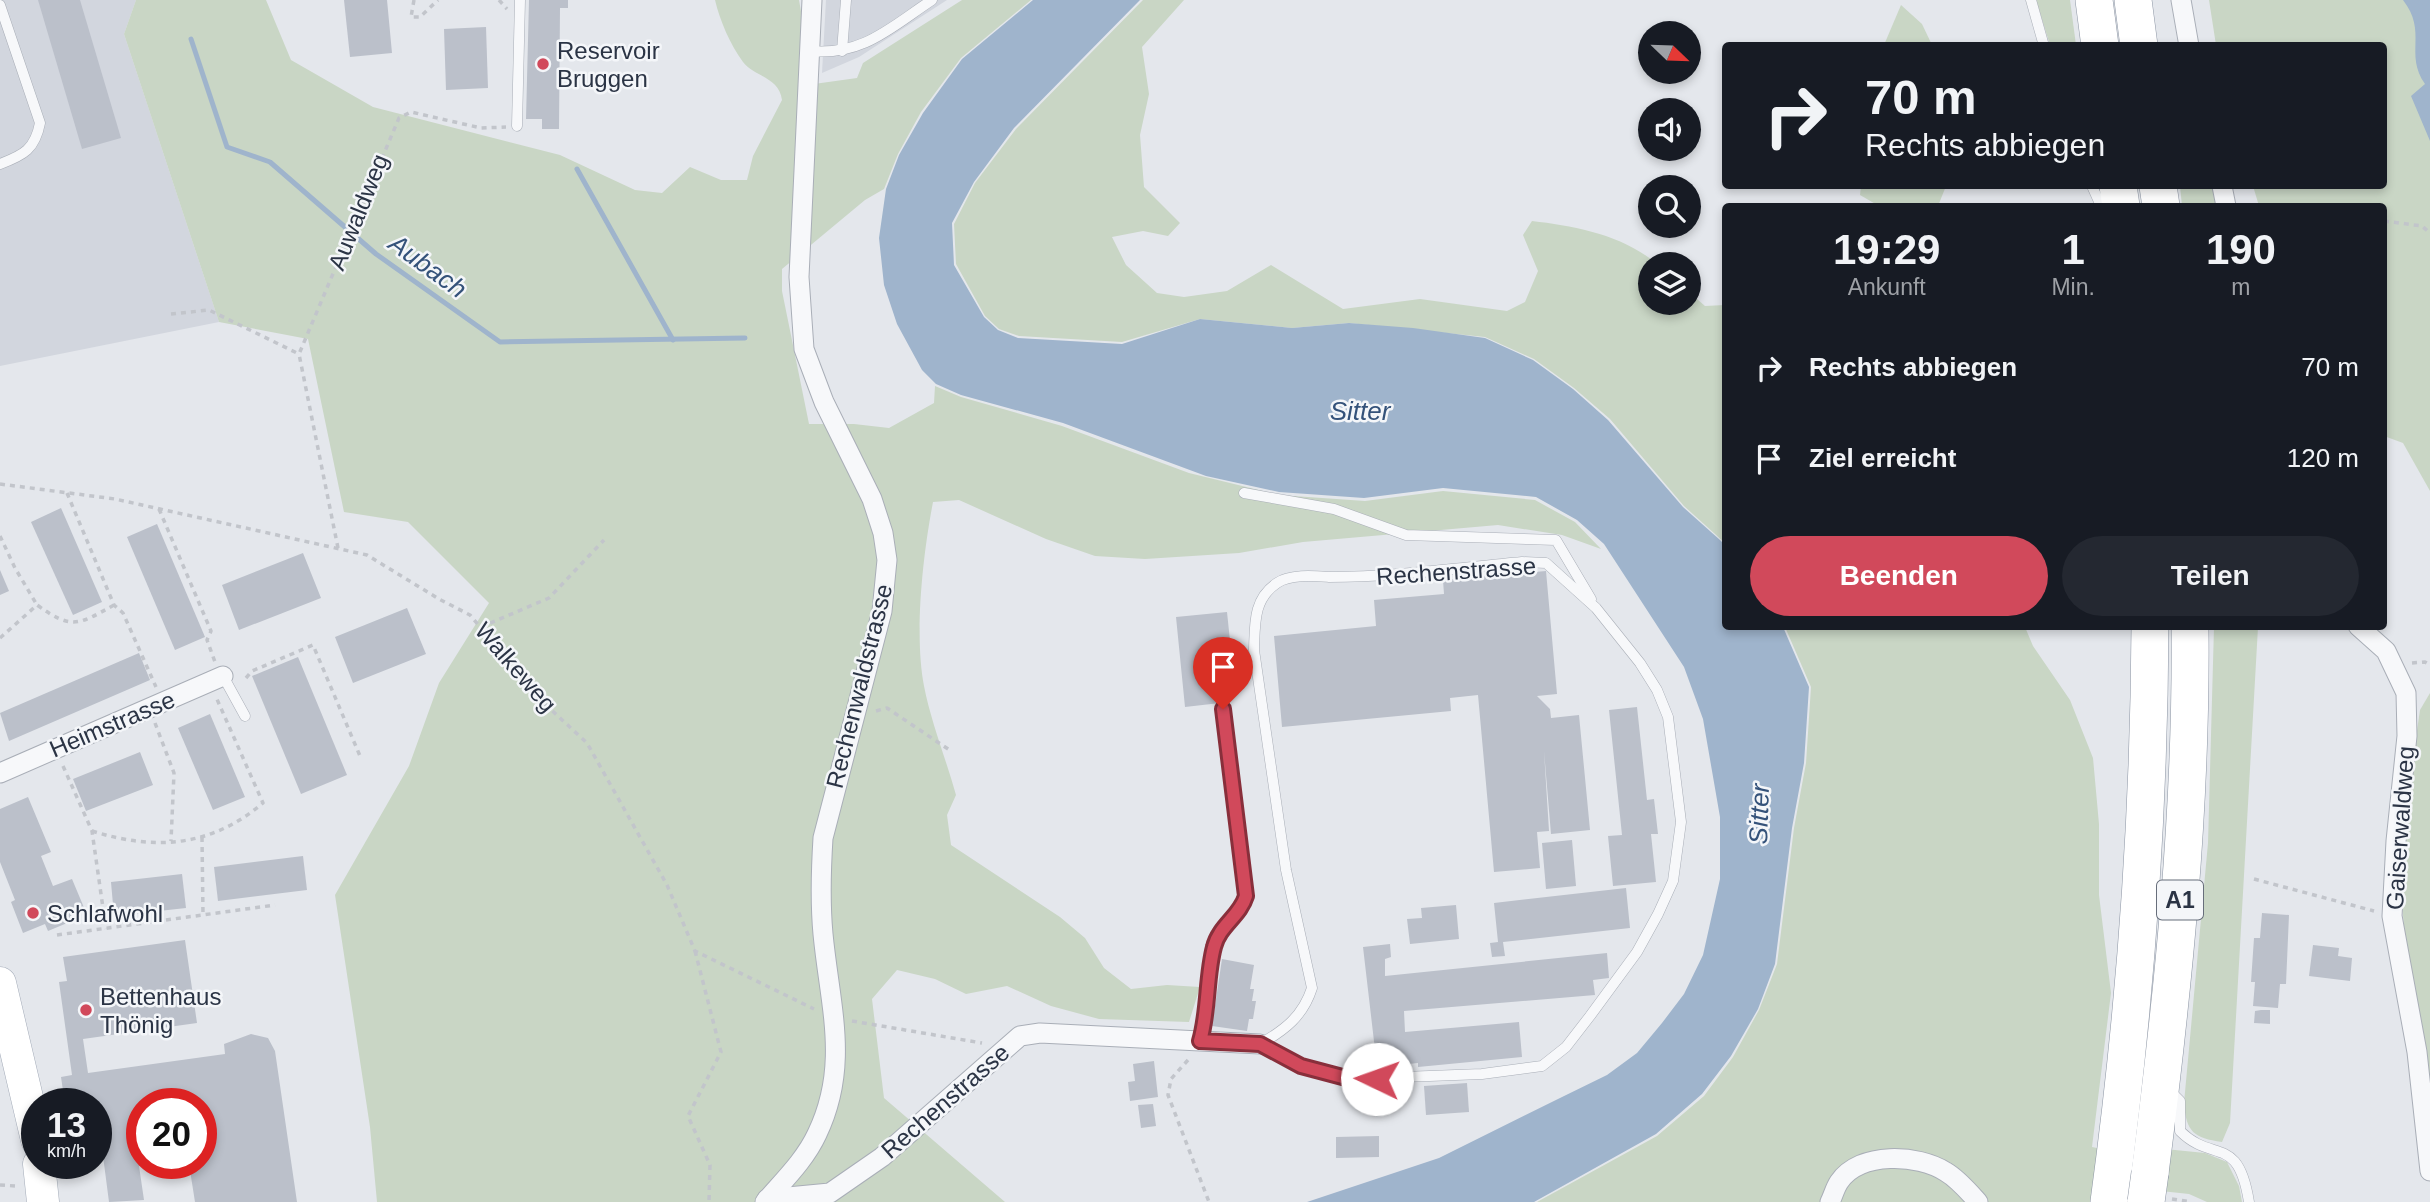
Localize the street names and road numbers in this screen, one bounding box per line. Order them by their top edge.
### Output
street label: Auwaldweg [322,150,394,274]
street label: Rechenstrasse [1375,552,1537,590]
street label: Rechenwaldstrasse [821,581,897,791]
street label: Walkeweg [470,617,562,717]
street label: Heimstrasse [45,686,179,762]
street label: Gaiserwaldweg [2381,745,2419,911]
road number: A1 [2157,880,2203,920]
street label: Rechenstrasse [876,1038,1014,1164]

